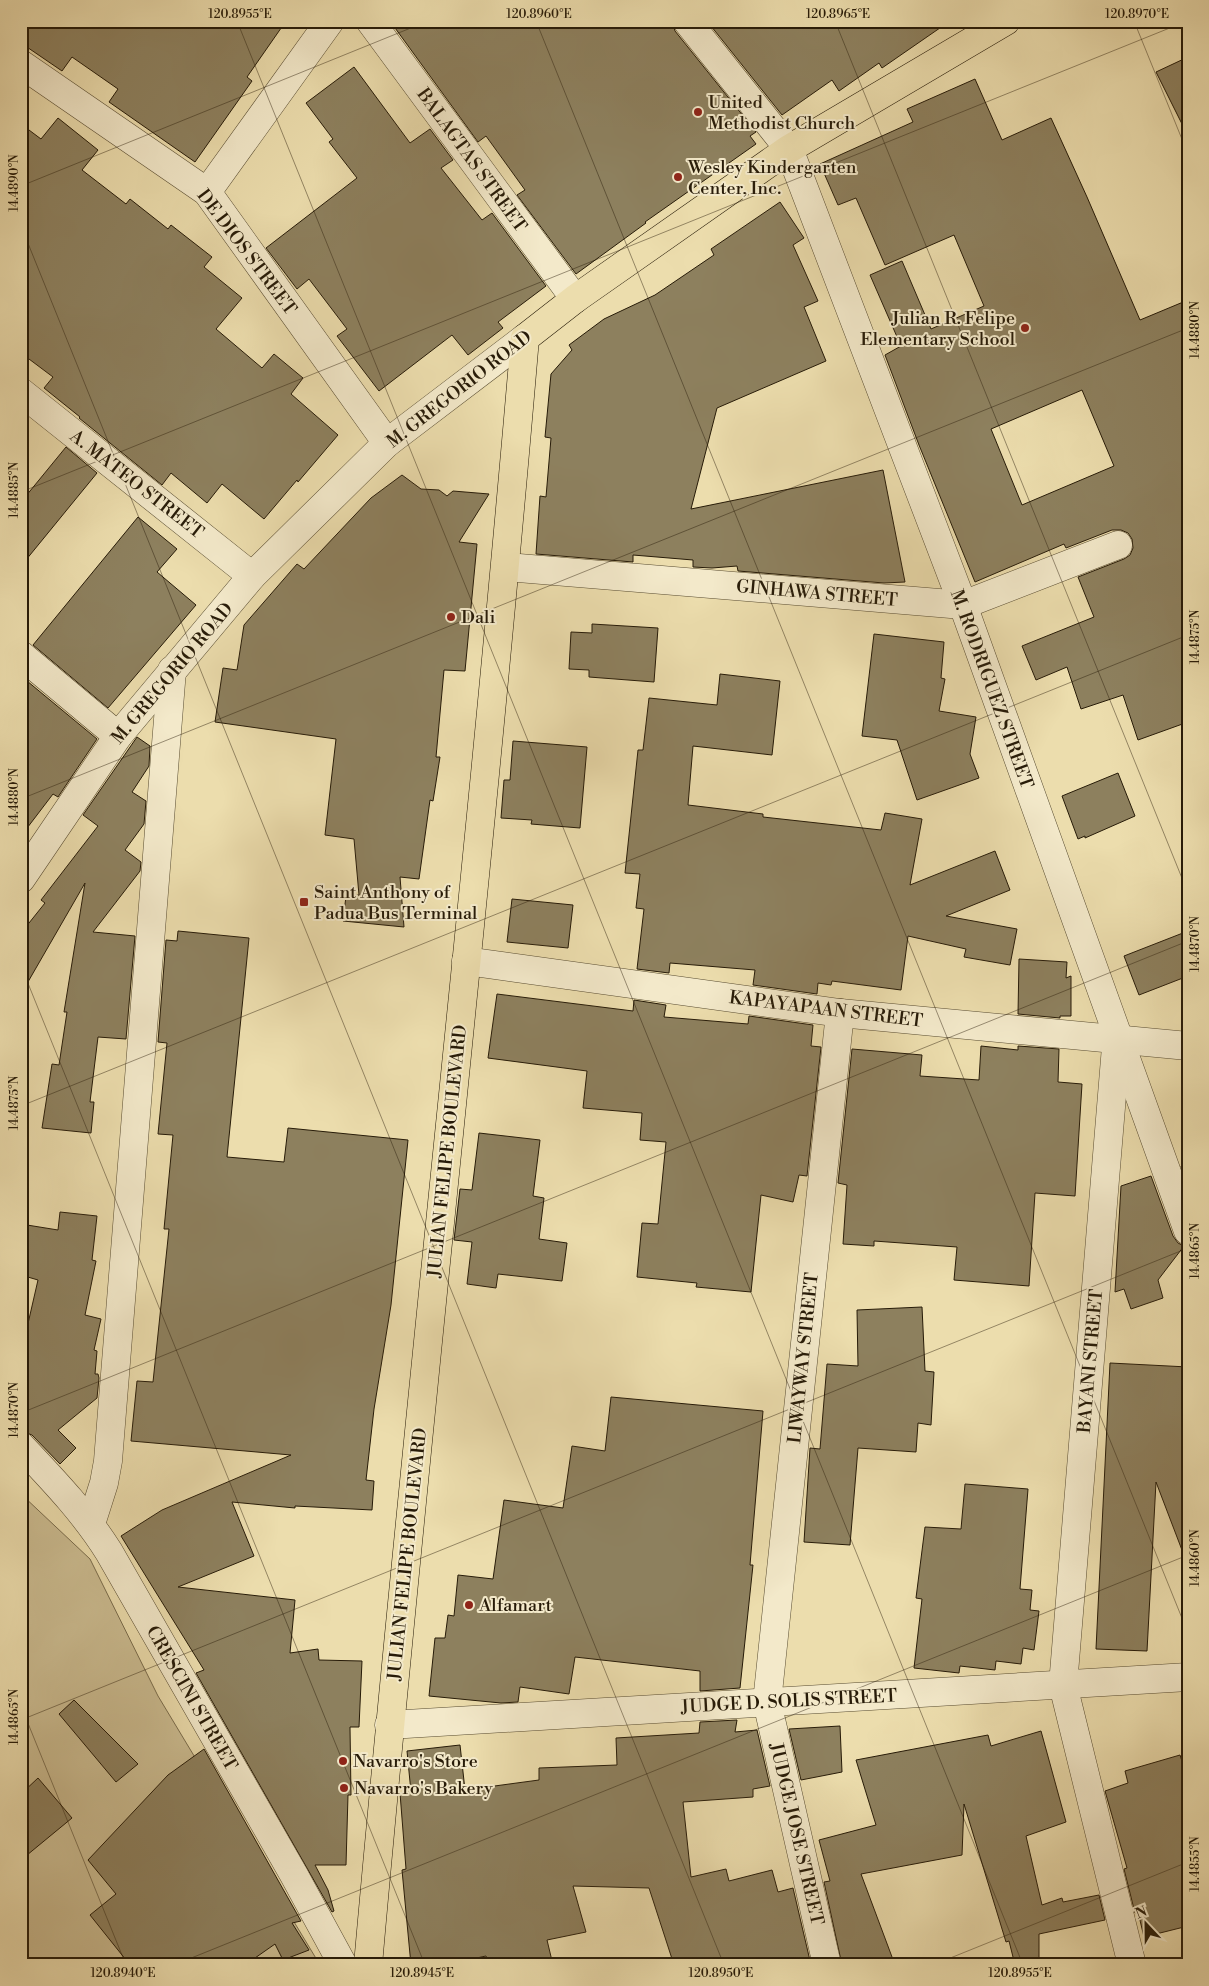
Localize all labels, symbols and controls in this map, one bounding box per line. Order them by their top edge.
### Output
text: 120.8955°E [208,7,272,22]
text: 120.8960°E [506,7,572,22]
text: 120.8965°E [806,7,870,22]
text: 120.8970°E [1105,7,1169,22]
street label: BALAGTAS STREET [411,83,532,237]
place label: United Methodist Church [708,91,856,135]
marker: United Methodist Church [692,106,704,118]
text: 14.4890°N [7,154,22,212]
place label: Wesley Kindergarten Center, Inc. [687,156,857,200]
marker: Wesley Kindergarten Center, Inc. [672,171,684,183]
street label: DE DIOS STREET [192,185,302,320]
text: 14.4880°N [1188,301,1203,359]
place label: Julian R. Felipe Elementary School [860,307,1016,351]
marker: Julian R. Felipe Elementary School [1019,322,1031,334]
street label: M. GREGORIO ROAD [382,326,537,453]
street label: A. MATEO STREET [64,424,209,544]
text: 14.4885°N [7,462,22,518]
street label: GINHAWA STREET [735,575,899,612]
street label: M. RODRIGUEZ STREET [945,586,1038,792]
street label: M. GREGORIO ROAD [106,598,238,749]
place label: Dali [461,606,495,629]
text: 14.4875°N [1188,610,1203,664]
marker: Dali [445,611,457,623]
text: 14.4880°N [7,768,22,826]
place label: Saint Anthony of Padua Bus Terminal [314,881,478,925]
marker: Saint Anthony of Padua Bus Terminal [298,896,310,908]
text: 14.4870°N [1188,916,1203,972]
street label: KAPAYAPAAN STREET [728,986,924,1033]
street label: JULIAN FELIPE BOULEVARD [423,1023,472,1280]
text: 14.4875°N [7,1076,22,1130]
text: 14.4865°N [1188,1223,1203,1279]
street label: LIWAYWAY STREET [783,1271,824,1445]
street label: BAYANI STREET [1073,1288,1108,1435]
text: 14.4870°N [7,1382,22,1438]
street label: JULIAN FELIPE BOULEVARD [383,1426,432,1683]
text: 14.4860°N [1188,1529,1203,1587]
place label: Alfamart [478,1594,552,1617]
marker: Alfamart [463,1599,475,1611]
street label: CRESCINI STREET [141,1622,243,1775]
street label: JUDGE D. SOLIS STREET [679,1684,898,1719]
text: 14.4865°N [7,1689,22,1745]
street label: JUDGE JOSE STREET [764,1740,829,1928]
place label: Navarro's Store [353,1750,478,1773]
marker: Navarro's Store [337,1755,349,1767]
place label: Navarro's Bakery [354,1777,493,1800]
marker: Navarro's Bakery [338,1782,350,1794]
text: 14.4855°N [1188,1836,1203,1892]
north arrow [1122,1898,1172,1948]
text: N [1133,1902,1150,1923]
text: 120.8940°E [90,1966,156,1981]
text: 120.8945°E [390,1966,454,1981]
text: 120.8950°E [689,1966,753,1981]
text: 120.8955°E [988,1966,1052,1981]

